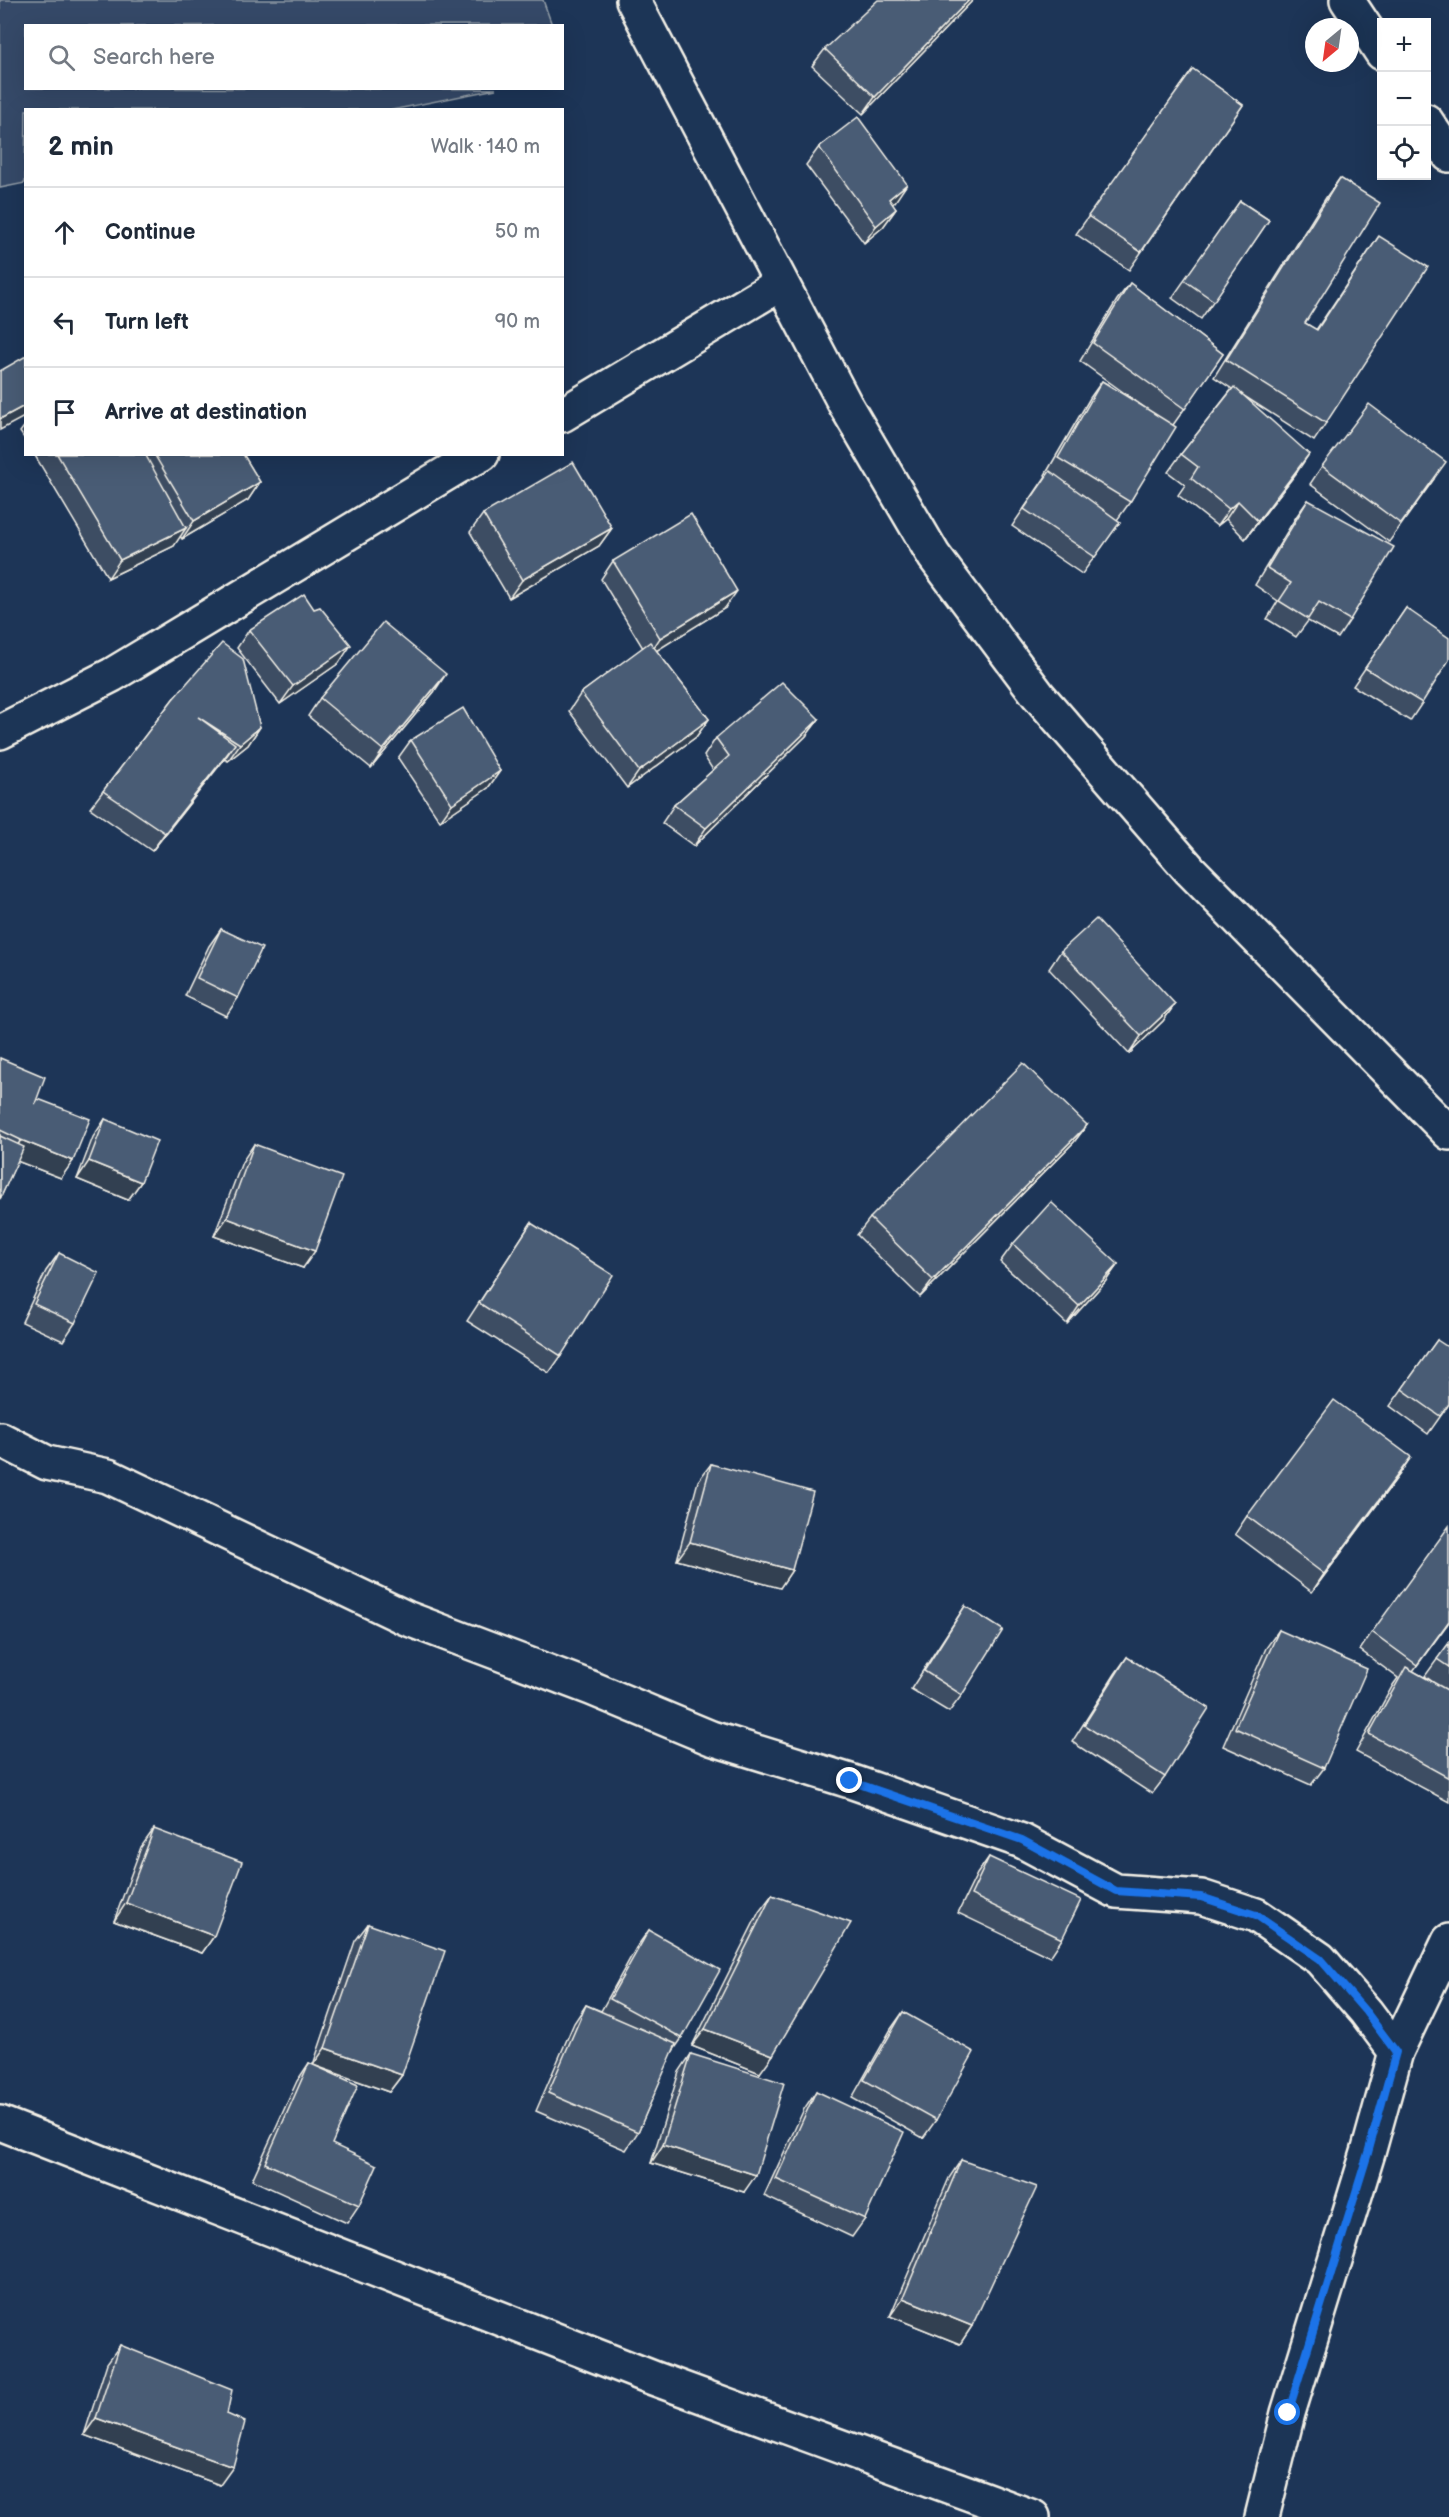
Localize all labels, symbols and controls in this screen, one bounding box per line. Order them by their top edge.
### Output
north arrow [1305,18,1359,72]
map controls [1377,18,1431,180]
button: + [1377,18,1431,72]
search box [24,24,564,90]
icon: search [45,41,78,74]
text: Search here [93,44,215,71]
button: − [1377,72,1431,126]
button: locate [1377,126,1431,180]
text: 2 min [48,132,114,163]
text: Walk · 140 m [431,135,540,159]
icon: ahead [48,216,81,249]
text: Continue [105,219,195,246]
text: 50 m [495,220,540,244]
icon: left [48,306,81,339]
text: Turn left [105,309,189,336]
text: 90 m [495,310,540,334]
icon: arrive [48,396,81,429]
text: Arrive at destination [105,399,307,426]
route end [836,1767,862,1793]
route start [1274,2399,1300,2425]

